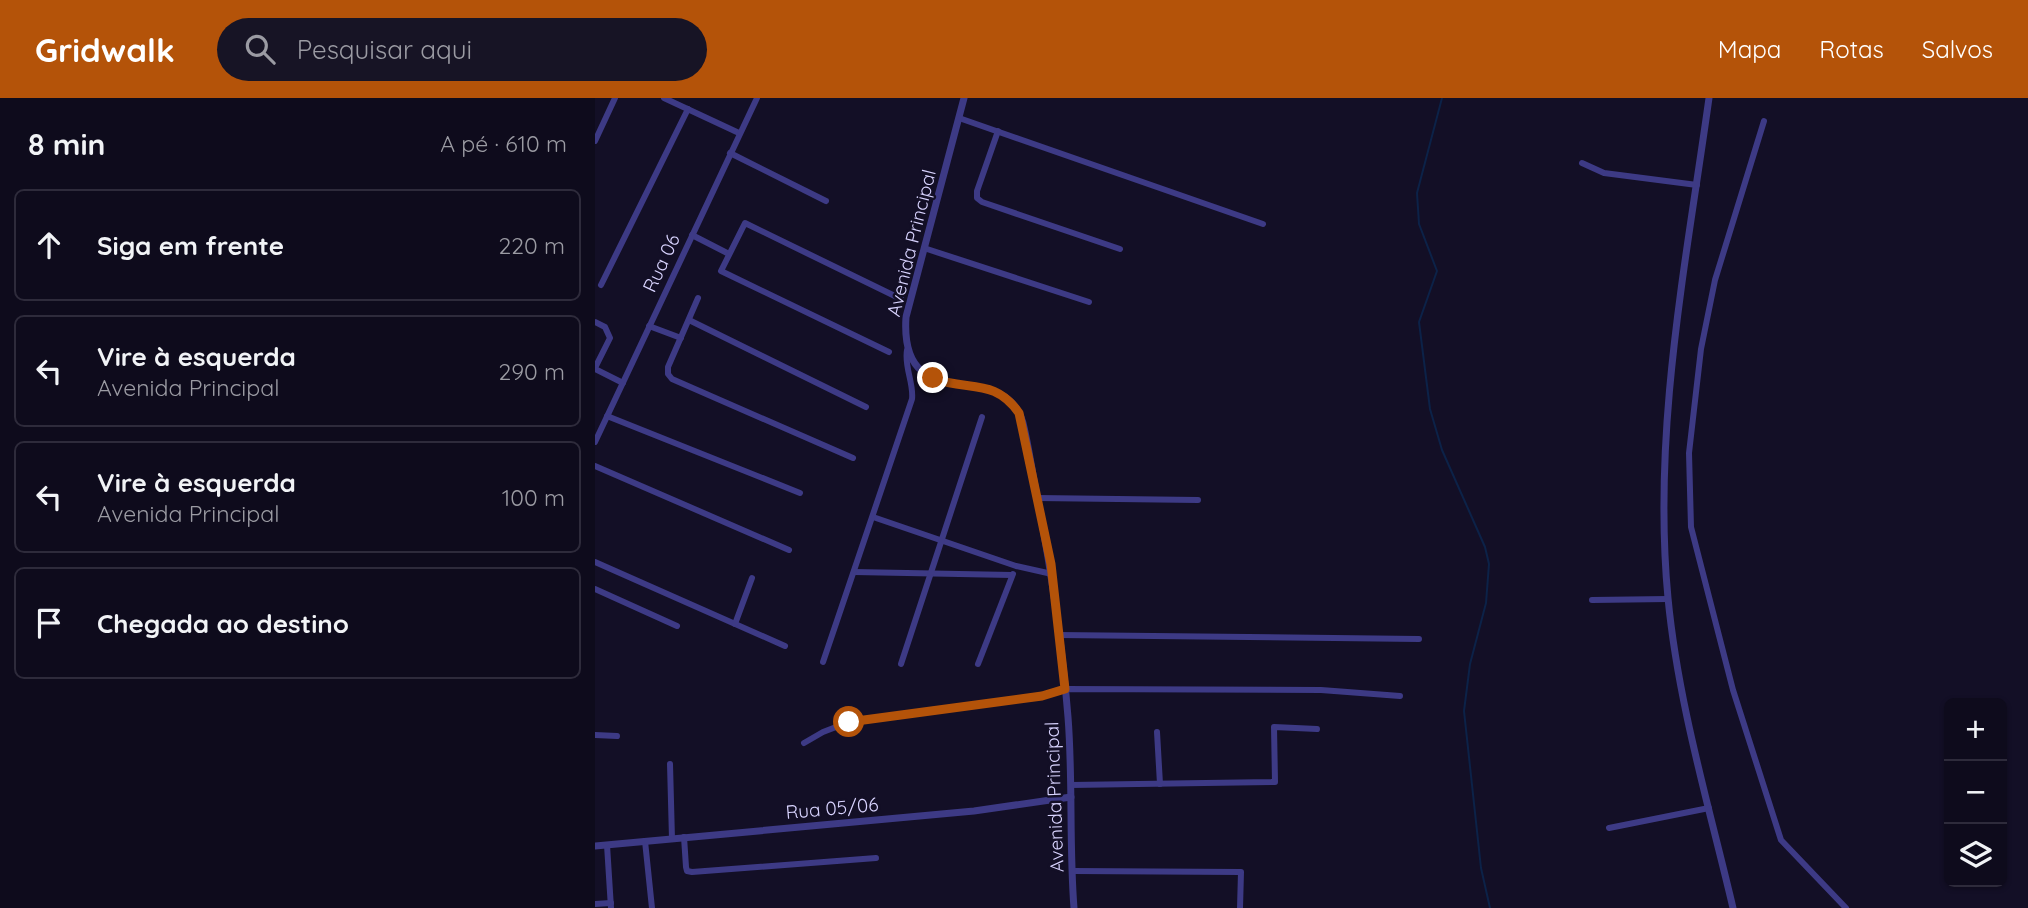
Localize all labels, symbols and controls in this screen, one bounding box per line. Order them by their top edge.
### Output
search box [217,18,707,81]
text: Gridwalk [35,29,175,70]
icon: search [241,30,279,68]
text: Pesquisar aqui [297,33,472,66]
text: Mapa [1718,34,1781,64]
text: Rotas [1819,34,1884,64]
text: Salvos [1922,34,1993,64]
text: 8 min [28,125,105,163]
text: A pé · 610 m [440,129,567,158]
street label: Avenida Principal [881,167,941,319]
icon: ahead [30,226,68,264]
text: Siga em frente [97,229,284,262]
street label: Rua 06 [637,230,685,296]
text: 220 m [499,231,565,260]
text: Vire à esquerda [97,340,296,373]
icon: left [30,352,68,390]
text: 290 m [498,357,565,386]
route end [917,362,948,393]
text: Avenida Principal [97,373,279,402]
text: Vire à esquerda [97,466,296,499]
icon: left [30,478,68,516]
text: 100 m [502,483,565,512]
text: Avenida Principal [97,499,279,528]
icon: arrive [30,604,68,642]
text: Chegada ao destino [97,607,349,640]
map controls [1944,698,2007,887]
button: + [1944,698,2007,761]
route start [833,706,864,737]
street label: Avenida Principal [1039,721,1069,873]
button: − [1944,761,2007,824]
street label: Rua 05/06 [785,792,879,824]
button: layers [1944,824,2007,887]

